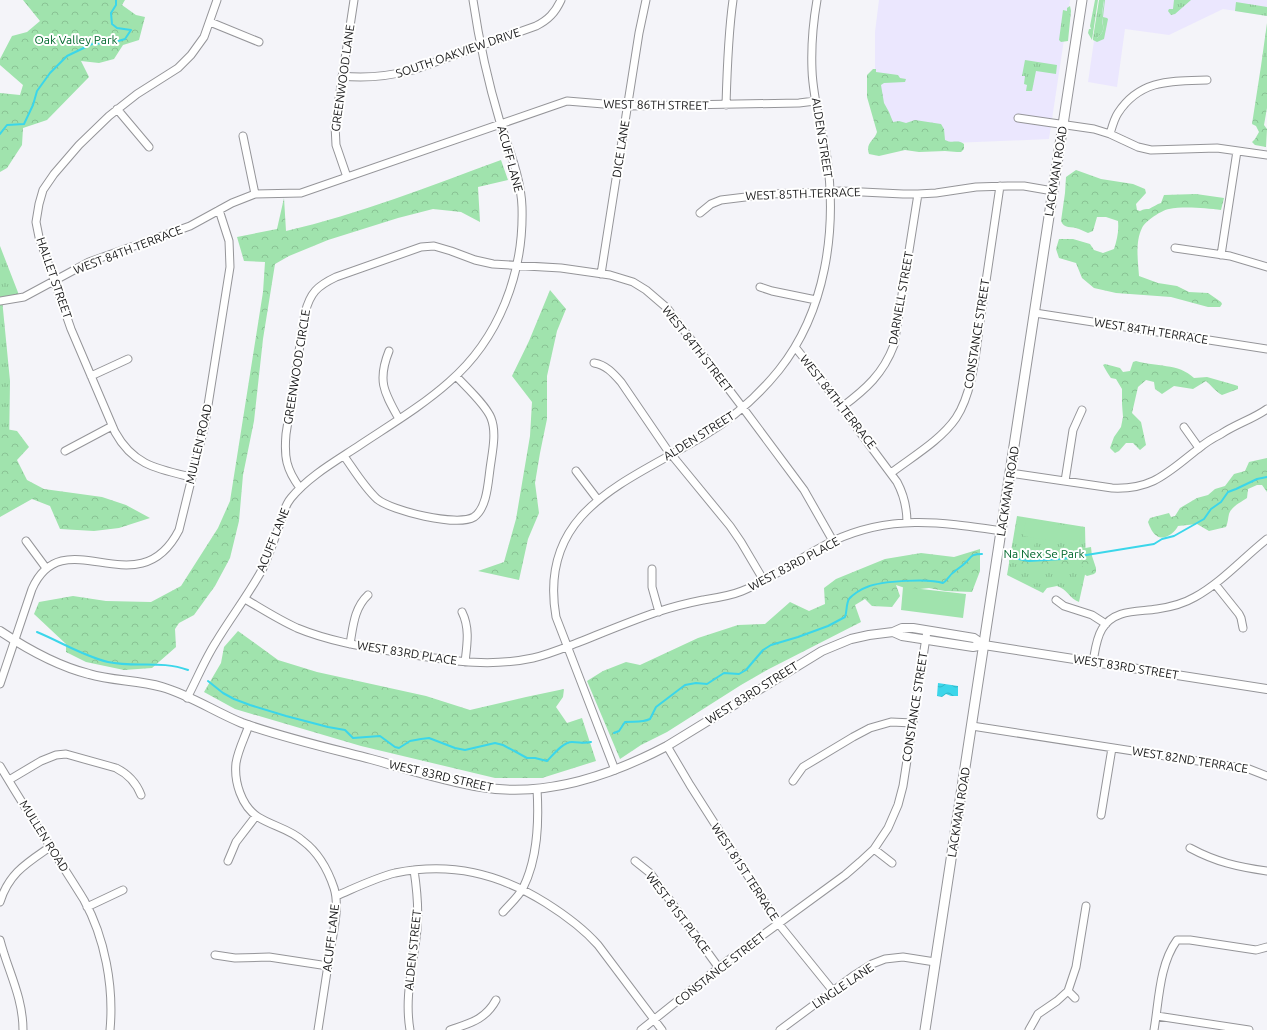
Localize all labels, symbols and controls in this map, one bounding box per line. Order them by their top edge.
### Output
street label: GREENWOOD LANE [329,23,356,132]
street label: SOUTH OAKVIEW DRIVE [394,25,522,80]
park label: Oak Valley Park [34,33,118,46]
street label: WEST 86TH STREET [603,97,709,112]
street label: ALDEN STREET [810,97,835,179]
street label: DICE LANE [610,119,631,179]
street label: ACUFF LANE [495,124,526,194]
street label: LACKMAN ROAD [1042,125,1069,217]
street label: WEST 85TH TERRACE [745,185,861,202]
street label: WEST 84TH TERRACE [72,223,184,276]
street label: HALLET STREET [34,235,75,320]
street label: DARNELL STREET [886,250,915,346]
street label: CONSTANCE STREET [961,278,992,390]
street label: WEST 84TH STREET [660,303,735,394]
street label: GREENWOOD CIRCLE [281,308,312,425]
street label: WEST 84TH TERRACE [1093,315,1209,346]
street label: WEST 84TH TERRACE [798,352,879,451]
street label: MULLEN ROAD [183,403,214,485]
street label: ALDEN STREET [661,408,737,463]
street label: LACKMAN ROAD [994,445,1021,537]
street label: ACUFF LANE [254,506,291,574]
street label: WEST 83RD PLACE [746,534,842,593]
park label: Na Nex Se Park [1004,547,1085,560]
street label: WEST 83RD PLACE [356,638,458,667]
street label: CONSTANCE STREET [899,651,930,763]
street label: WEST 83RD STREET [1073,652,1180,681]
street label: WEST 83RD STREET [703,659,801,726]
street label: WEST 82ND TERRACE [1131,744,1249,775]
street label: WEST 83RD STREET [388,757,495,794]
street label: LACKMAN ROAD [945,766,972,858]
street label: MULLEN ROAD [17,798,72,874]
street label: WEST 81ST TERRACE [709,821,782,923]
street label: WEST 81ST PLACE [644,870,713,956]
street label: ACUFF LANE [320,903,341,973]
street label: ALDEN STREET [402,909,423,991]
street label: CONSTANCE STREET [672,929,768,1008]
street label: LINGLE LANE [810,960,876,1011]

